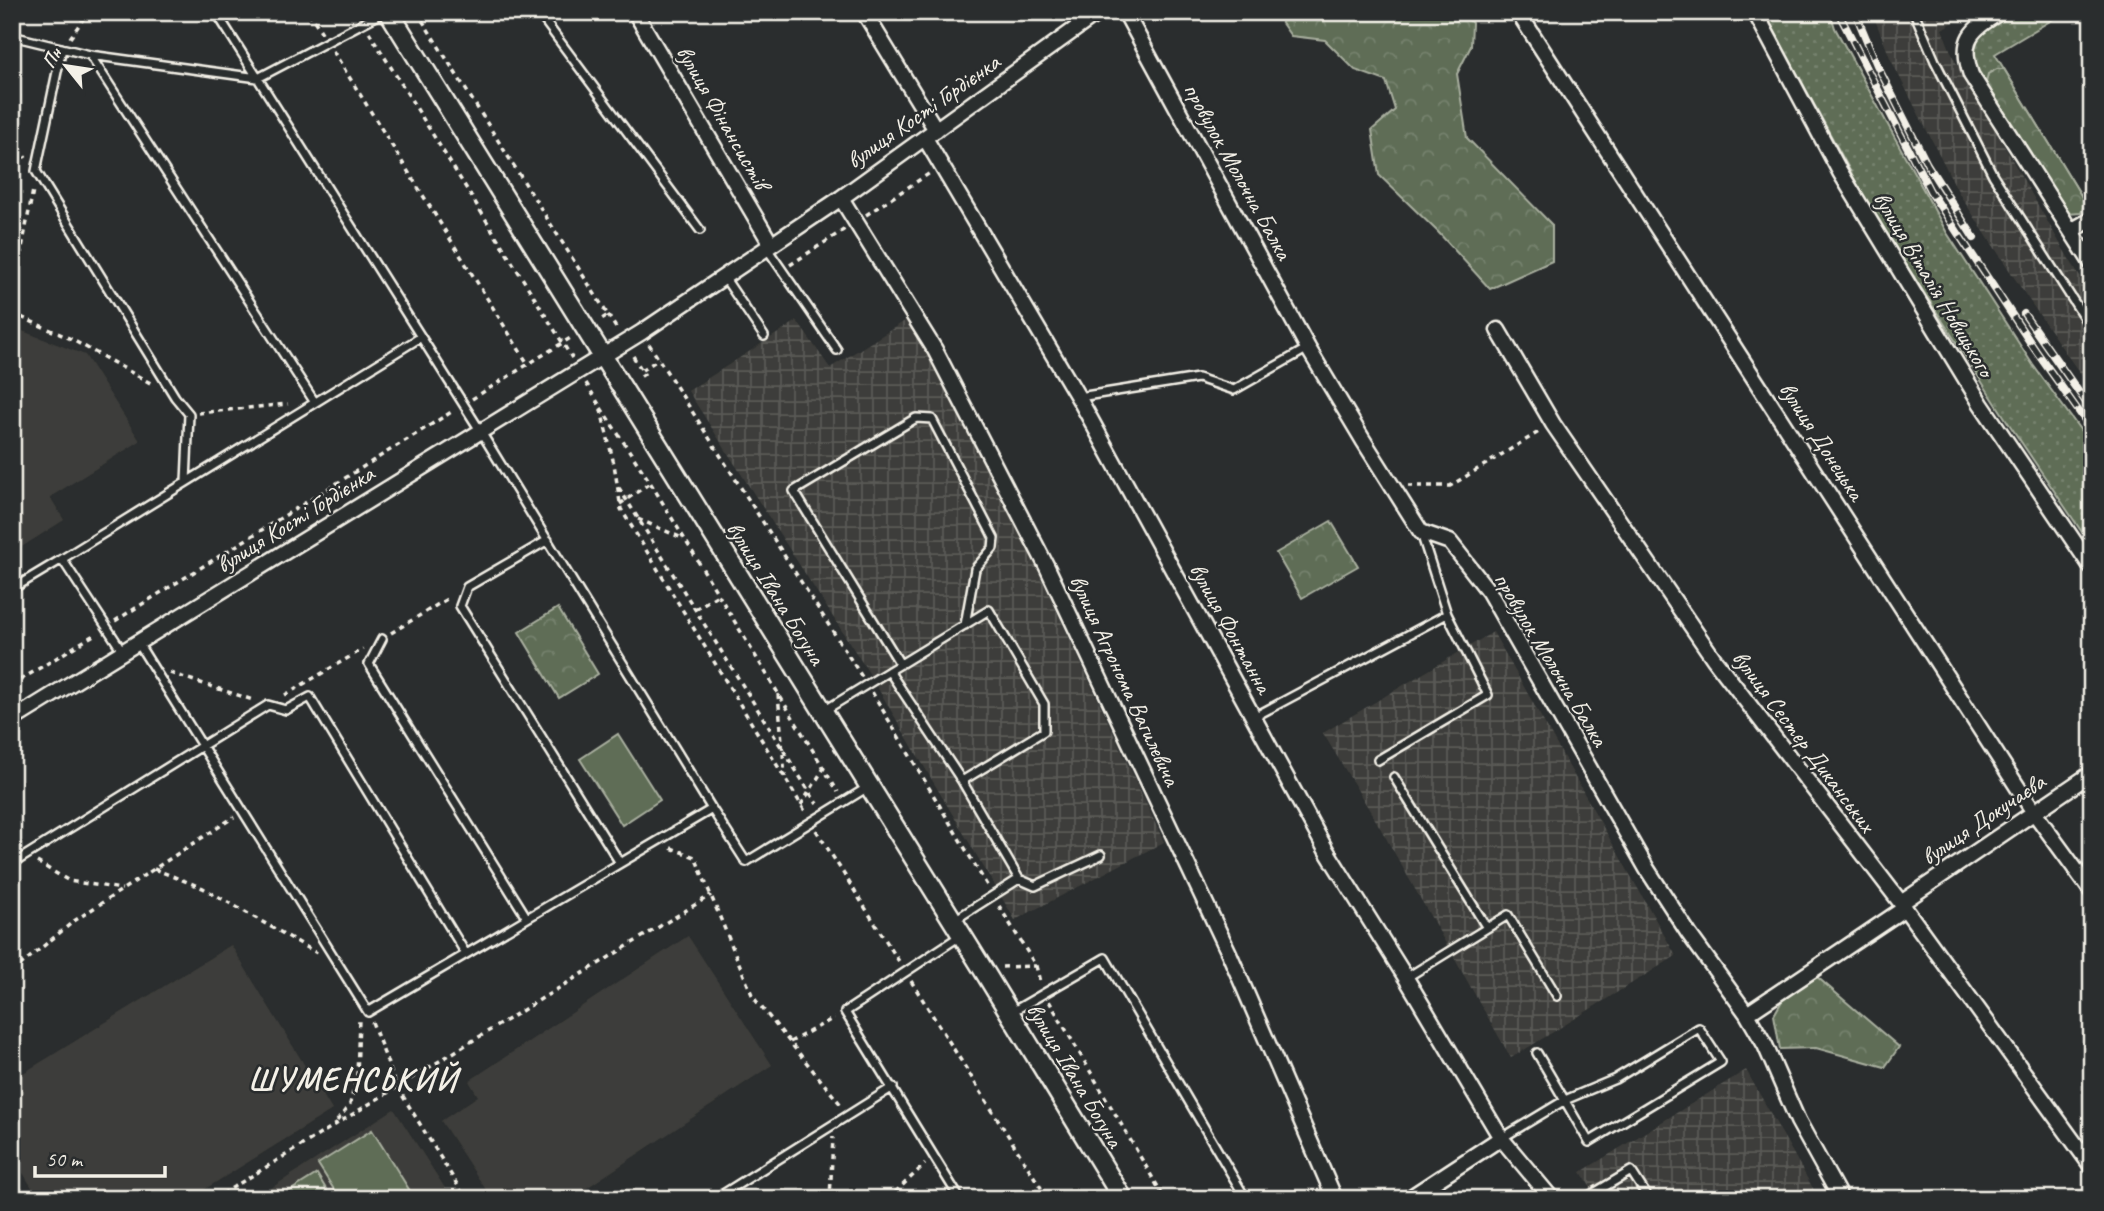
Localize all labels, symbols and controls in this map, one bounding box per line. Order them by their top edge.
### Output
north arrow [32,32,102,102]
street label: вулиця Фінансистів [670,40,779,199]
text: Пн [37,42,68,73]
street label: вулиця Кості Гордієнка [840,46,1007,175]
street label: провулок Молочна Балка [1177,77,1300,266]
street label: вулиця Віталія Новицького [1867,186,2002,384]
street label: вулиця Донецька [1773,376,1873,508]
street label: вулиця Кості Гордієнка [210,458,381,580]
street label: вулиця Івана Богуна [720,516,833,672]
street label: вулиця Фонтанна [1183,557,1280,700]
street label: провулок Молочна Балка [1487,566,1616,753]
street label: вулиця Агронома Вагилевича [1063,570,1188,792]
street label: вулиця Сестер Диканських [1726,644,1883,840]
street label: вулиця Докучаєва [1915,766,2052,871]
street label: вулиця Івана Богуна [1020,997,1131,1154]
district label: ШУМЕНСЬКИЙ [248,1059,462,1100]
scale bar [35,1134,164,1178]
text: 50 m [46,1146,84,1172]

